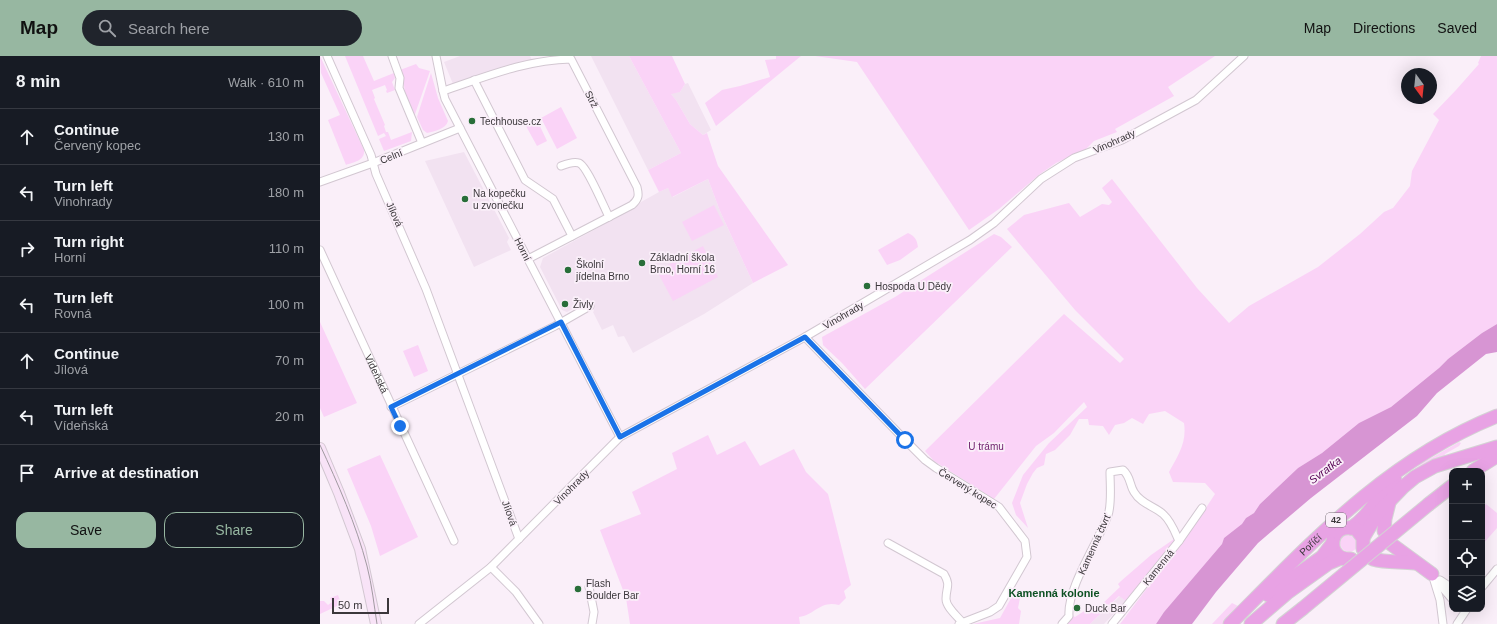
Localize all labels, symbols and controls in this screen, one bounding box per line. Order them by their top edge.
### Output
search box [82,10,362,46]
text: Map [20,17,58,38]
icon: search [96,17,118,39]
text: Search here [128,20,210,37]
text: Map [1304,20,1331,36]
text: Directions [1353,20,1415,36]
text: Saved [1437,20,1477,36]
north arrow [1401,68,1437,104]
text: 8 min [16,72,60,91]
text: Walk · 610 m [228,75,304,90]
street label: Strž [583,89,600,110]
marker: Techhouse.cz [467,116,477,126]
place label: Techhouse.cz [480,116,541,127]
text: Continue [54,121,119,138]
icon: ahead [16,126,38,148]
street label: Vinohrady [1091,127,1137,156]
text: 130 m [268,129,304,144]
text: Červený kopec [54,138,141,153]
street label: Celní [378,147,404,166]
text: Turn left [54,177,113,194]
icon: left [16,182,38,204]
text: 180 m [268,185,304,200]
place label: Na kopečku u zvonečku [473,188,526,211]
text: Vinohrady [54,194,112,209]
marker: Na kopečku u zvonečku [460,194,470,204]
street label: Jílová [384,200,405,229]
text: Turn right [54,233,124,250]
street label: Horní [512,236,533,263]
icon: right [16,238,38,260]
text: 110 m [269,241,304,256]
text: Horní [54,250,86,265]
place label: Základní škola Brno, Horní 16 [650,252,715,275]
place label: Školní jídelna Brno [575,258,630,282]
marker: Základní škola Brno, Horní 16 [637,258,647,268]
marker: Školní jídelna Brno [563,265,573,275]
marker: Hospoda U Dědy [862,281,872,291]
place label: Hospoda U Dědy [875,281,951,292]
text: Turn left [54,289,113,306]
icon: left [16,294,38,316]
text: 100 m [268,297,304,312]
place label: Živly [573,298,594,310]
marker: Živly [560,299,570,309]
street label: Vinohrady [821,299,865,331]
text: Rovná [54,306,92,321]
text: Continue [54,345,119,362]
icon: ahead [16,350,38,372]
text: 70 m [275,353,304,368]
street label: Vídeňská [363,353,390,395]
text: Jílová [54,362,88,377]
text: Turn left [54,401,113,418]
icon: left [16,406,38,428]
text: 20 m [275,409,304,424]
route end [391,417,409,435]
text: Vídeňská [54,418,108,433]
route start [896,431,914,449]
park label: U trámu [968,441,1004,452]
water label: Svratka [1306,454,1344,486]
icon: arrive [16,462,38,484]
text: Arrive at destination [54,464,199,481]
street label: Červený kopec [937,465,999,511]
street label: Vinohrady [552,468,591,507]
map controls [1449,468,1485,612]
button: + [1449,468,1485,504]
street label: Jílová [500,499,519,528]
button: − [1449,504,1485,540]
button: Save [16,512,156,548]
button: Share [164,512,304,548]
street label: Kamenná čtvrť [1076,512,1113,576]
road number: 42 [1326,513,1346,527]
street label: Poříčí [1297,532,1324,558]
button: locate [1449,540,1485,576]
street label: Kamenná [1141,547,1176,587]
button: layers [1449,576,1485,612]
place label: Flash Boulder Bar [586,578,639,601]
marker: Flash Boulder Bar [573,584,583,594]
district label: Kamenná kolonie [1008,587,1100,599]
scale bar [332,596,389,615]
text: 50 m [338,599,362,611]
marker: Duck Bar [1072,603,1082,613]
place label: Duck Bar [1085,603,1127,614]

